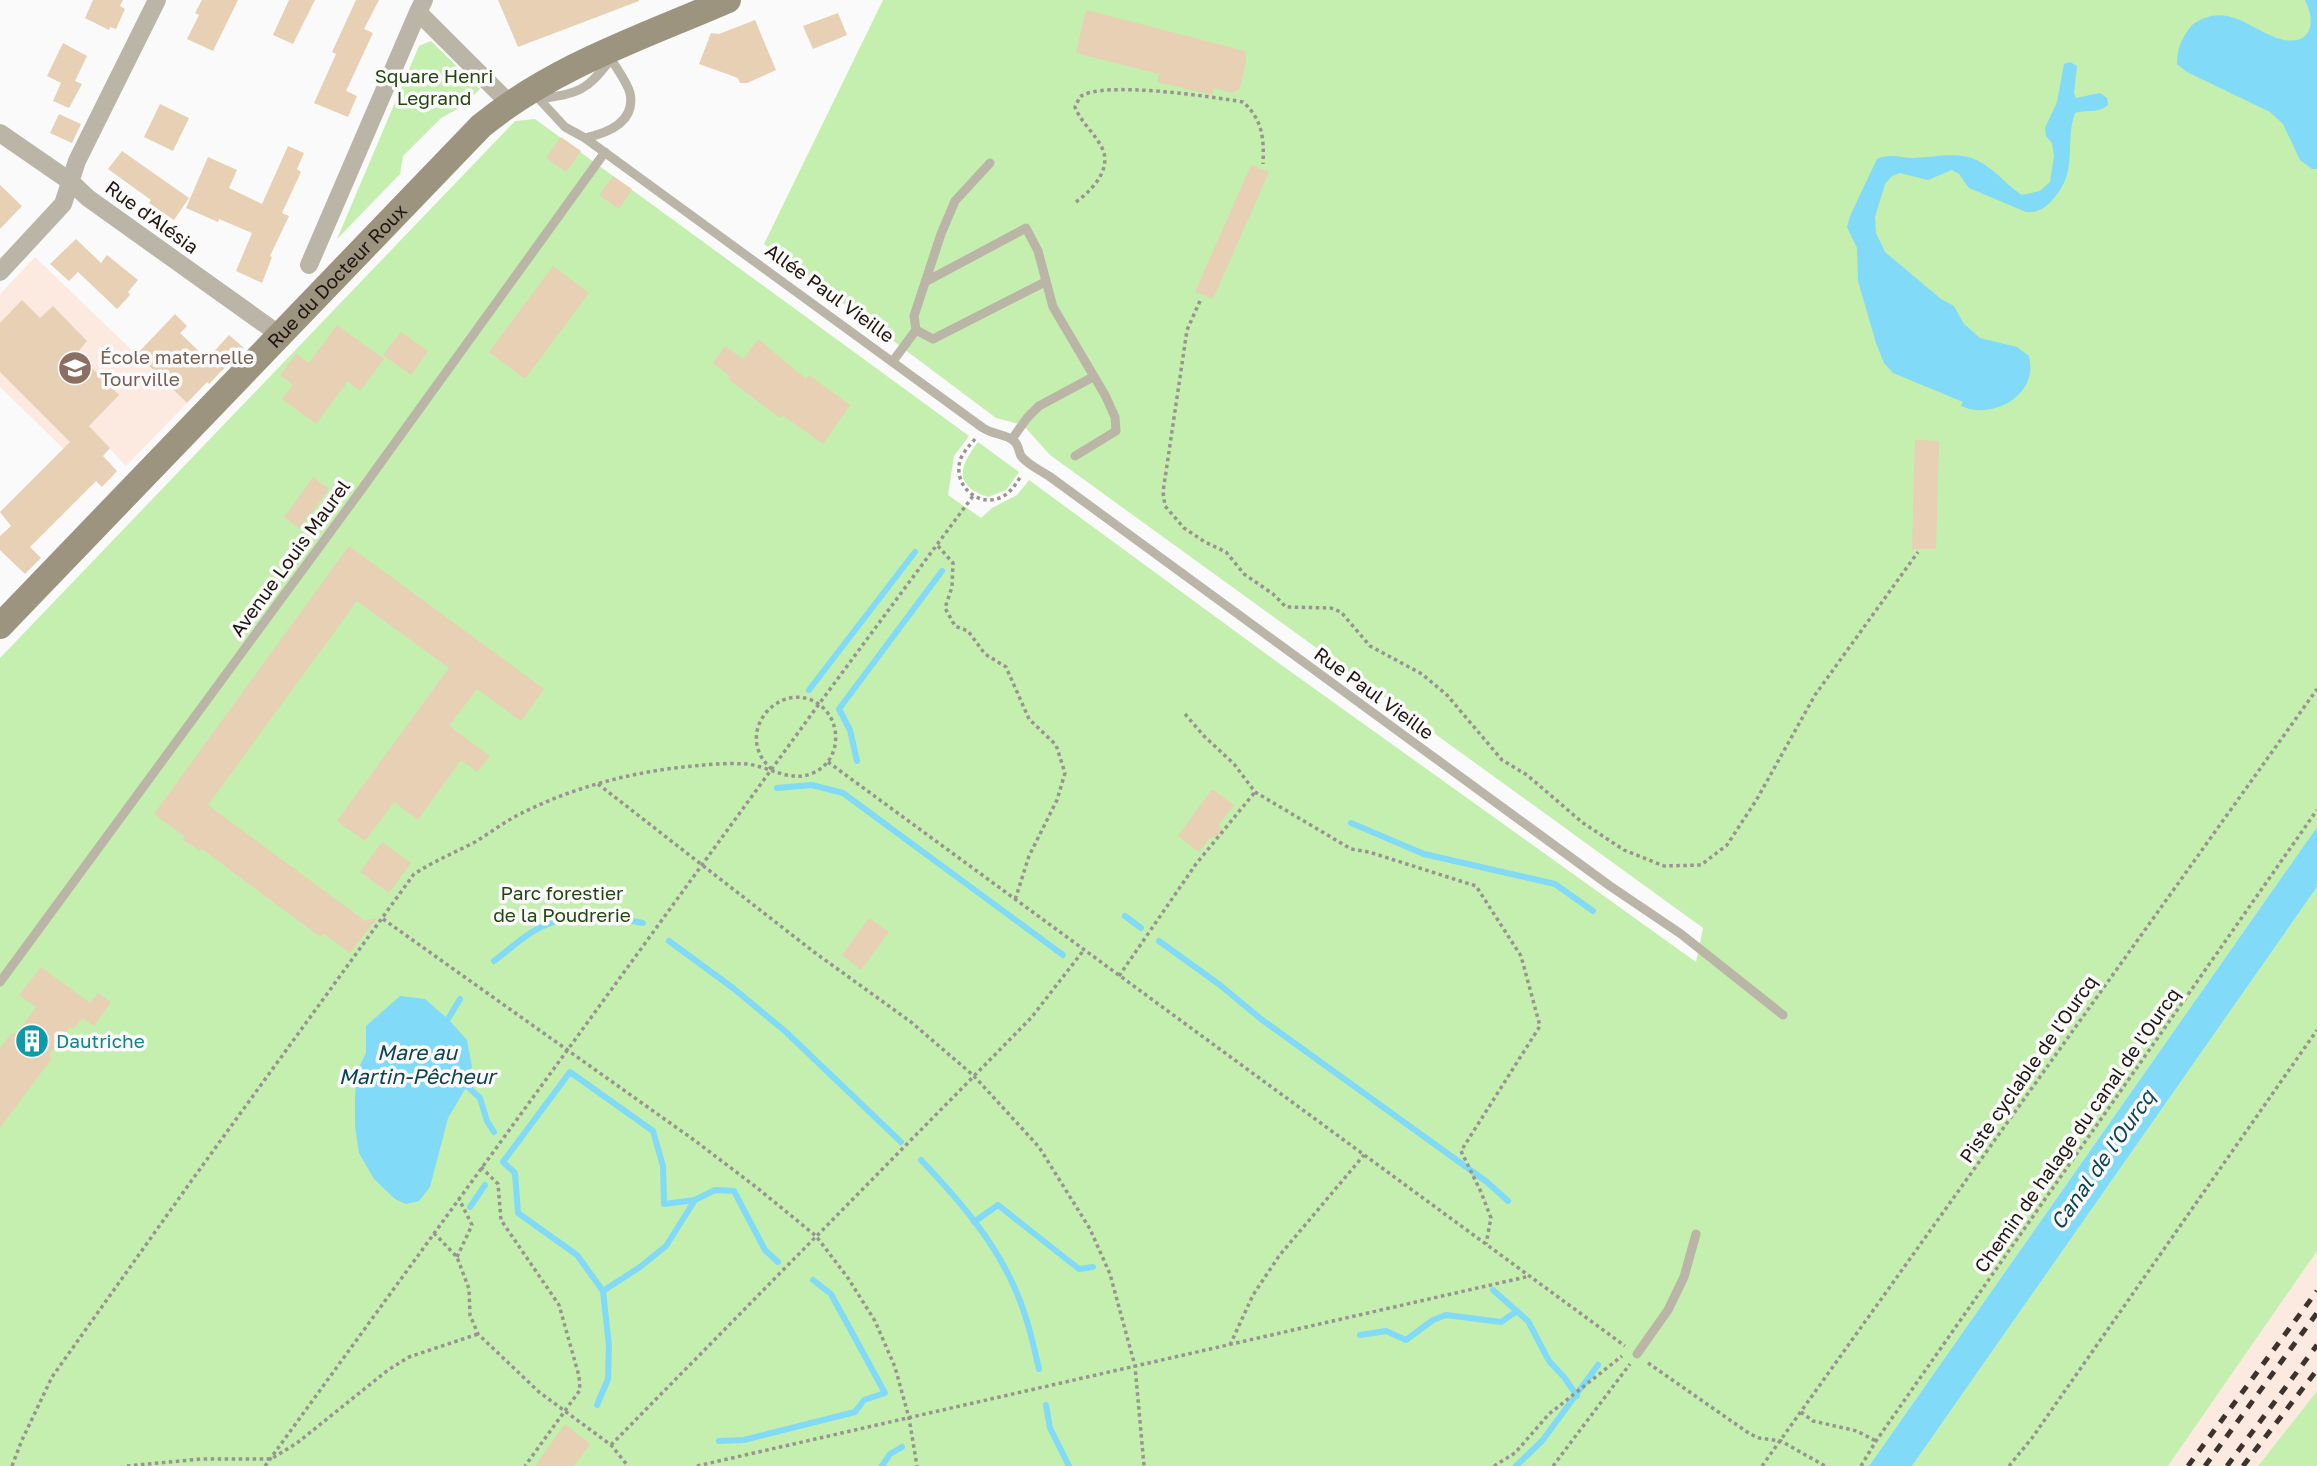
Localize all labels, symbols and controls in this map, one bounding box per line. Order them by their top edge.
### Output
park label: Square Henri Legrand [375,64,493,109]
street label: Rue d'Alésia [101,175,203,258]
street label: Rue du Docteur Roux [262,199,411,352]
street label: Allée Paul Vieille [761,238,899,347]
place label: École maternelle Tourville [100,345,254,390]
school or university icon: École maternelle Tourville [56,349,94,387]
street label: Avenue Louis Maurel [225,475,354,641]
street label: Rue Paul Vieille [1310,642,1439,744]
park label: Parc forestier de la Poudrerie [493,881,631,926]
street label: Piste cyclable de l'Ourcq [1954,971,2101,1167]
street label: Chemin de halage du canal de l'Ourcq [1969,983,2184,1276]
building icon: Dautriche [13,1022,51,1060]
place label: Dautriche [56,1029,145,1052]
water label: Mare au Martin-Pêcheur [339,1039,498,1089]
water label: Canal de l'Ourcq [2044,1083,2161,1234]

